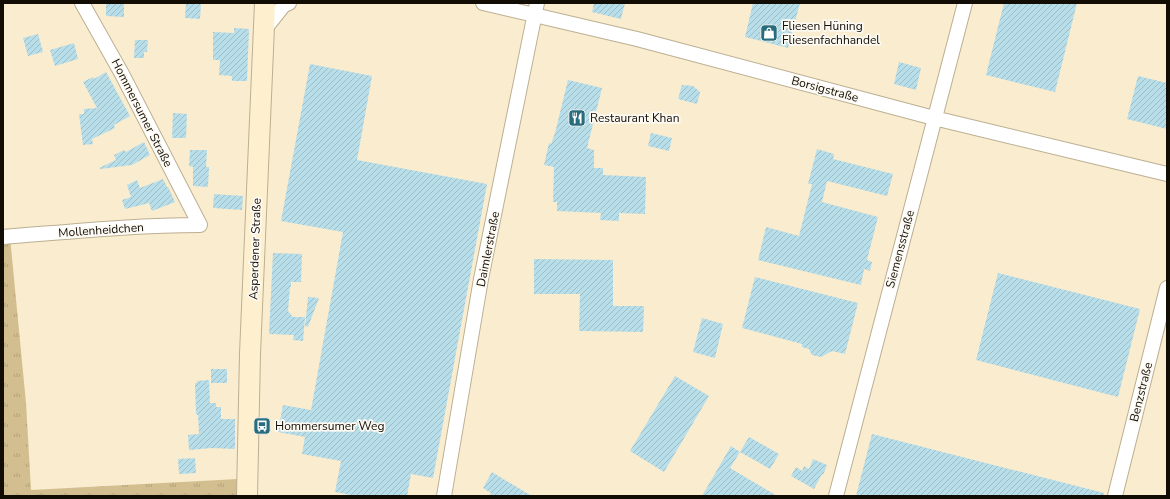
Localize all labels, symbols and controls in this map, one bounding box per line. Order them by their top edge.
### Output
place label: Fliesen Hüning Fliesenfachhandel [782,18,880,48]
shop icon: Fliesen Hüning Fliesenfachhandel [759,23,779,43]
street label: Hommersumer Straße [108,56,176,170]
street label: Borsigstraße [790,72,860,106]
restaurant icon: Restaurant Khan [567,108,587,128]
place label: Restaurant Khan [590,110,679,126]
street label: Asperdener Straße [245,198,265,300]
street label: Siemensstraße [882,208,918,290]
street label: Daimlerstraße [473,210,503,288]
street label: Mollenheidchen [58,219,144,241]
street label: Benzstraße [1126,360,1156,424]
bus stop icon: Hommersumer Weg [252,416,272,436]
place label: Hommersumer Weg [275,418,384,434]

